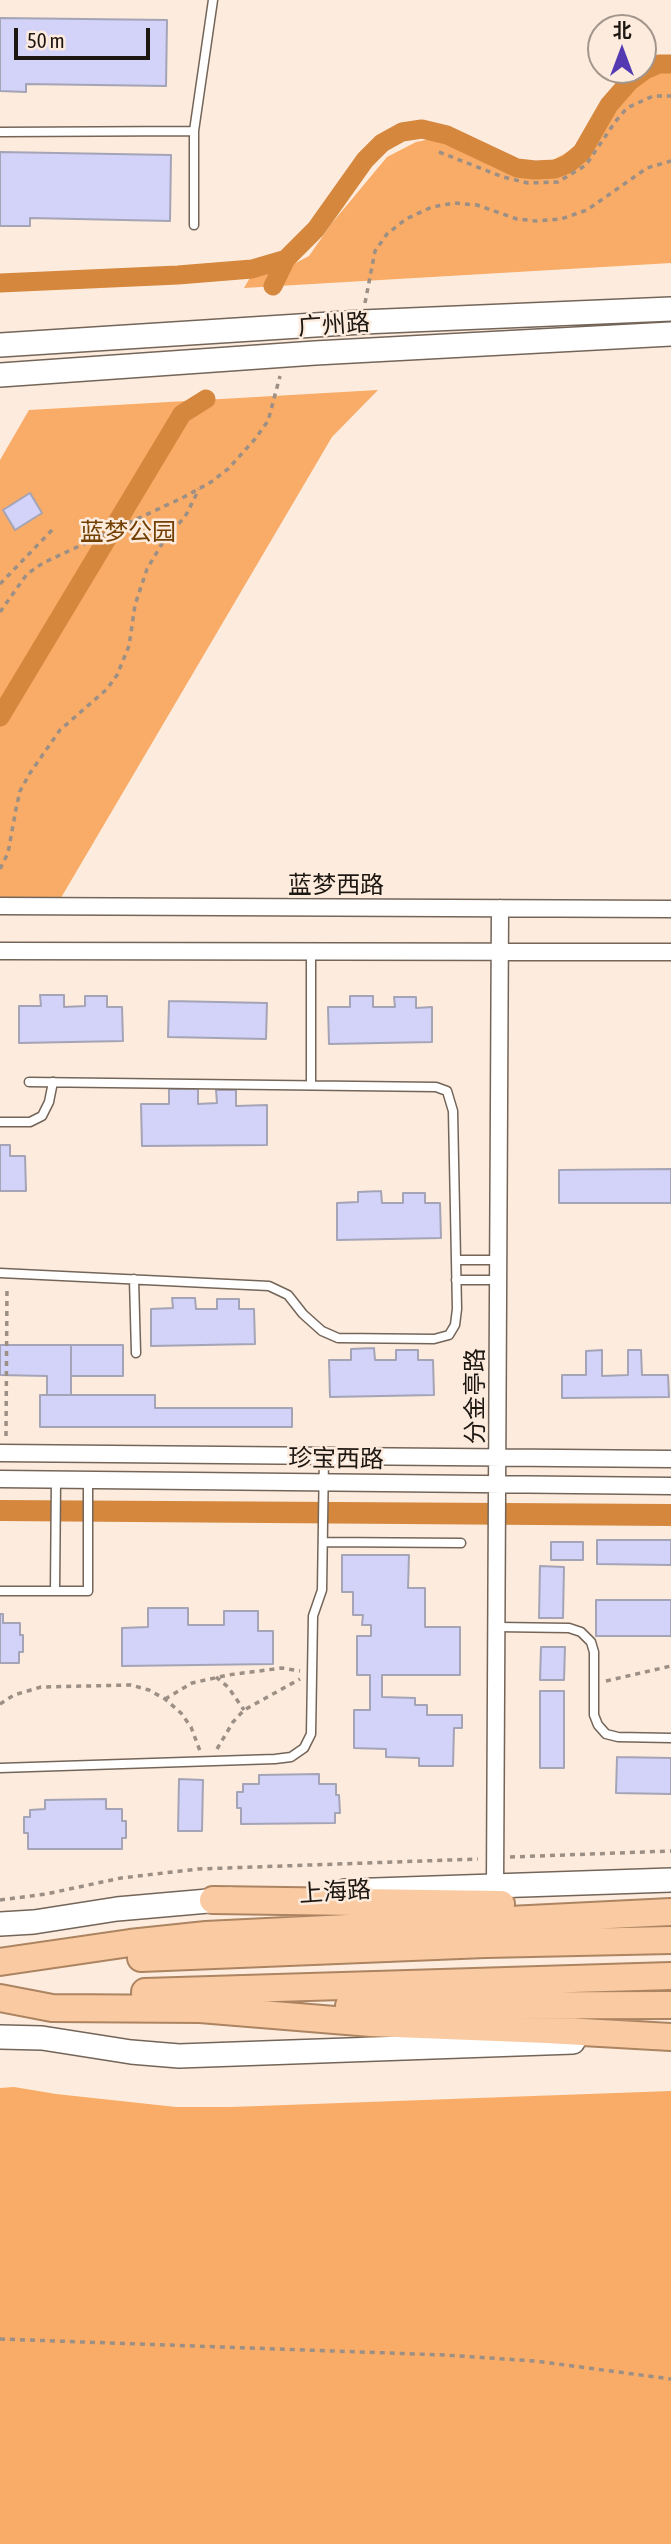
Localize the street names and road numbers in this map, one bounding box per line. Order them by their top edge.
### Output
street label: 广州路 [297,308,371,342]
street label: 蓝梦西路 [288,871,384,899]
street label: 分金亭路 [461,1348,489,1444]
street label: 珍宝西路 [288,1444,384,1474]
street label: 上海路 [298,1875,372,1909]

